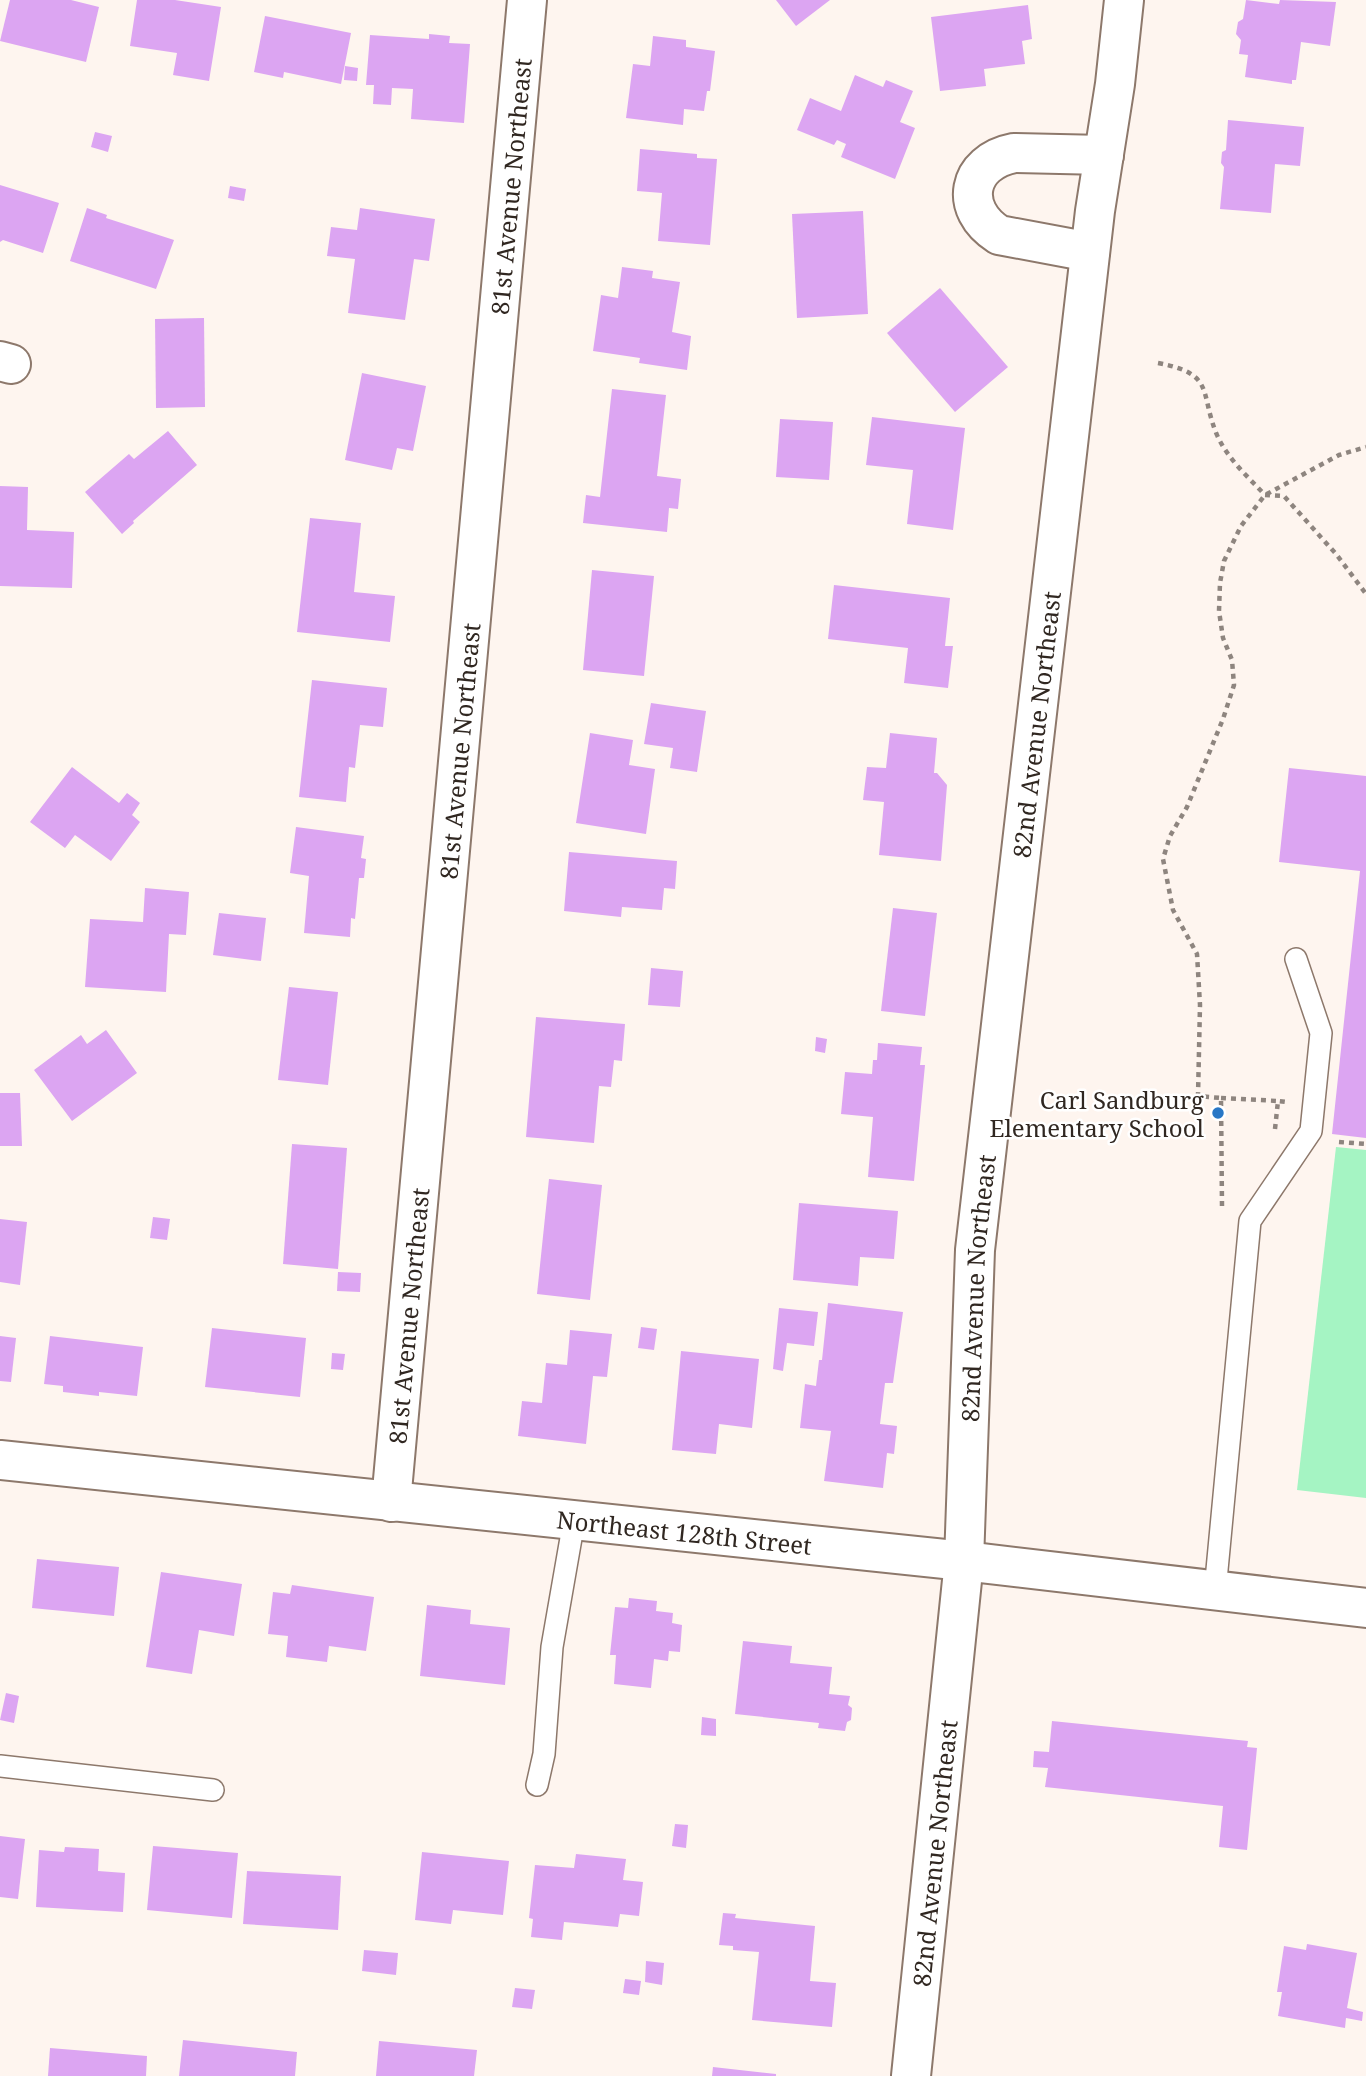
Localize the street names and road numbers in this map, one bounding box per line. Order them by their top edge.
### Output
street label: 81st Avenue Northeast [482,57,538,316]
street label: 82nd Avenue Northeast [1004,589,1067,860]
street label: 81st Avenue Northeast [431,621,487,881]
street label: 82nd Avenue Northeast [952,1153,1002,1422]
street label: 81st Avenue Northeast [380,1186,436,1445]
street label: Northeast 128th Street [555,1502,813,1561]
street label: 82nd Avenue Northeast [904,1718,964,1988]

